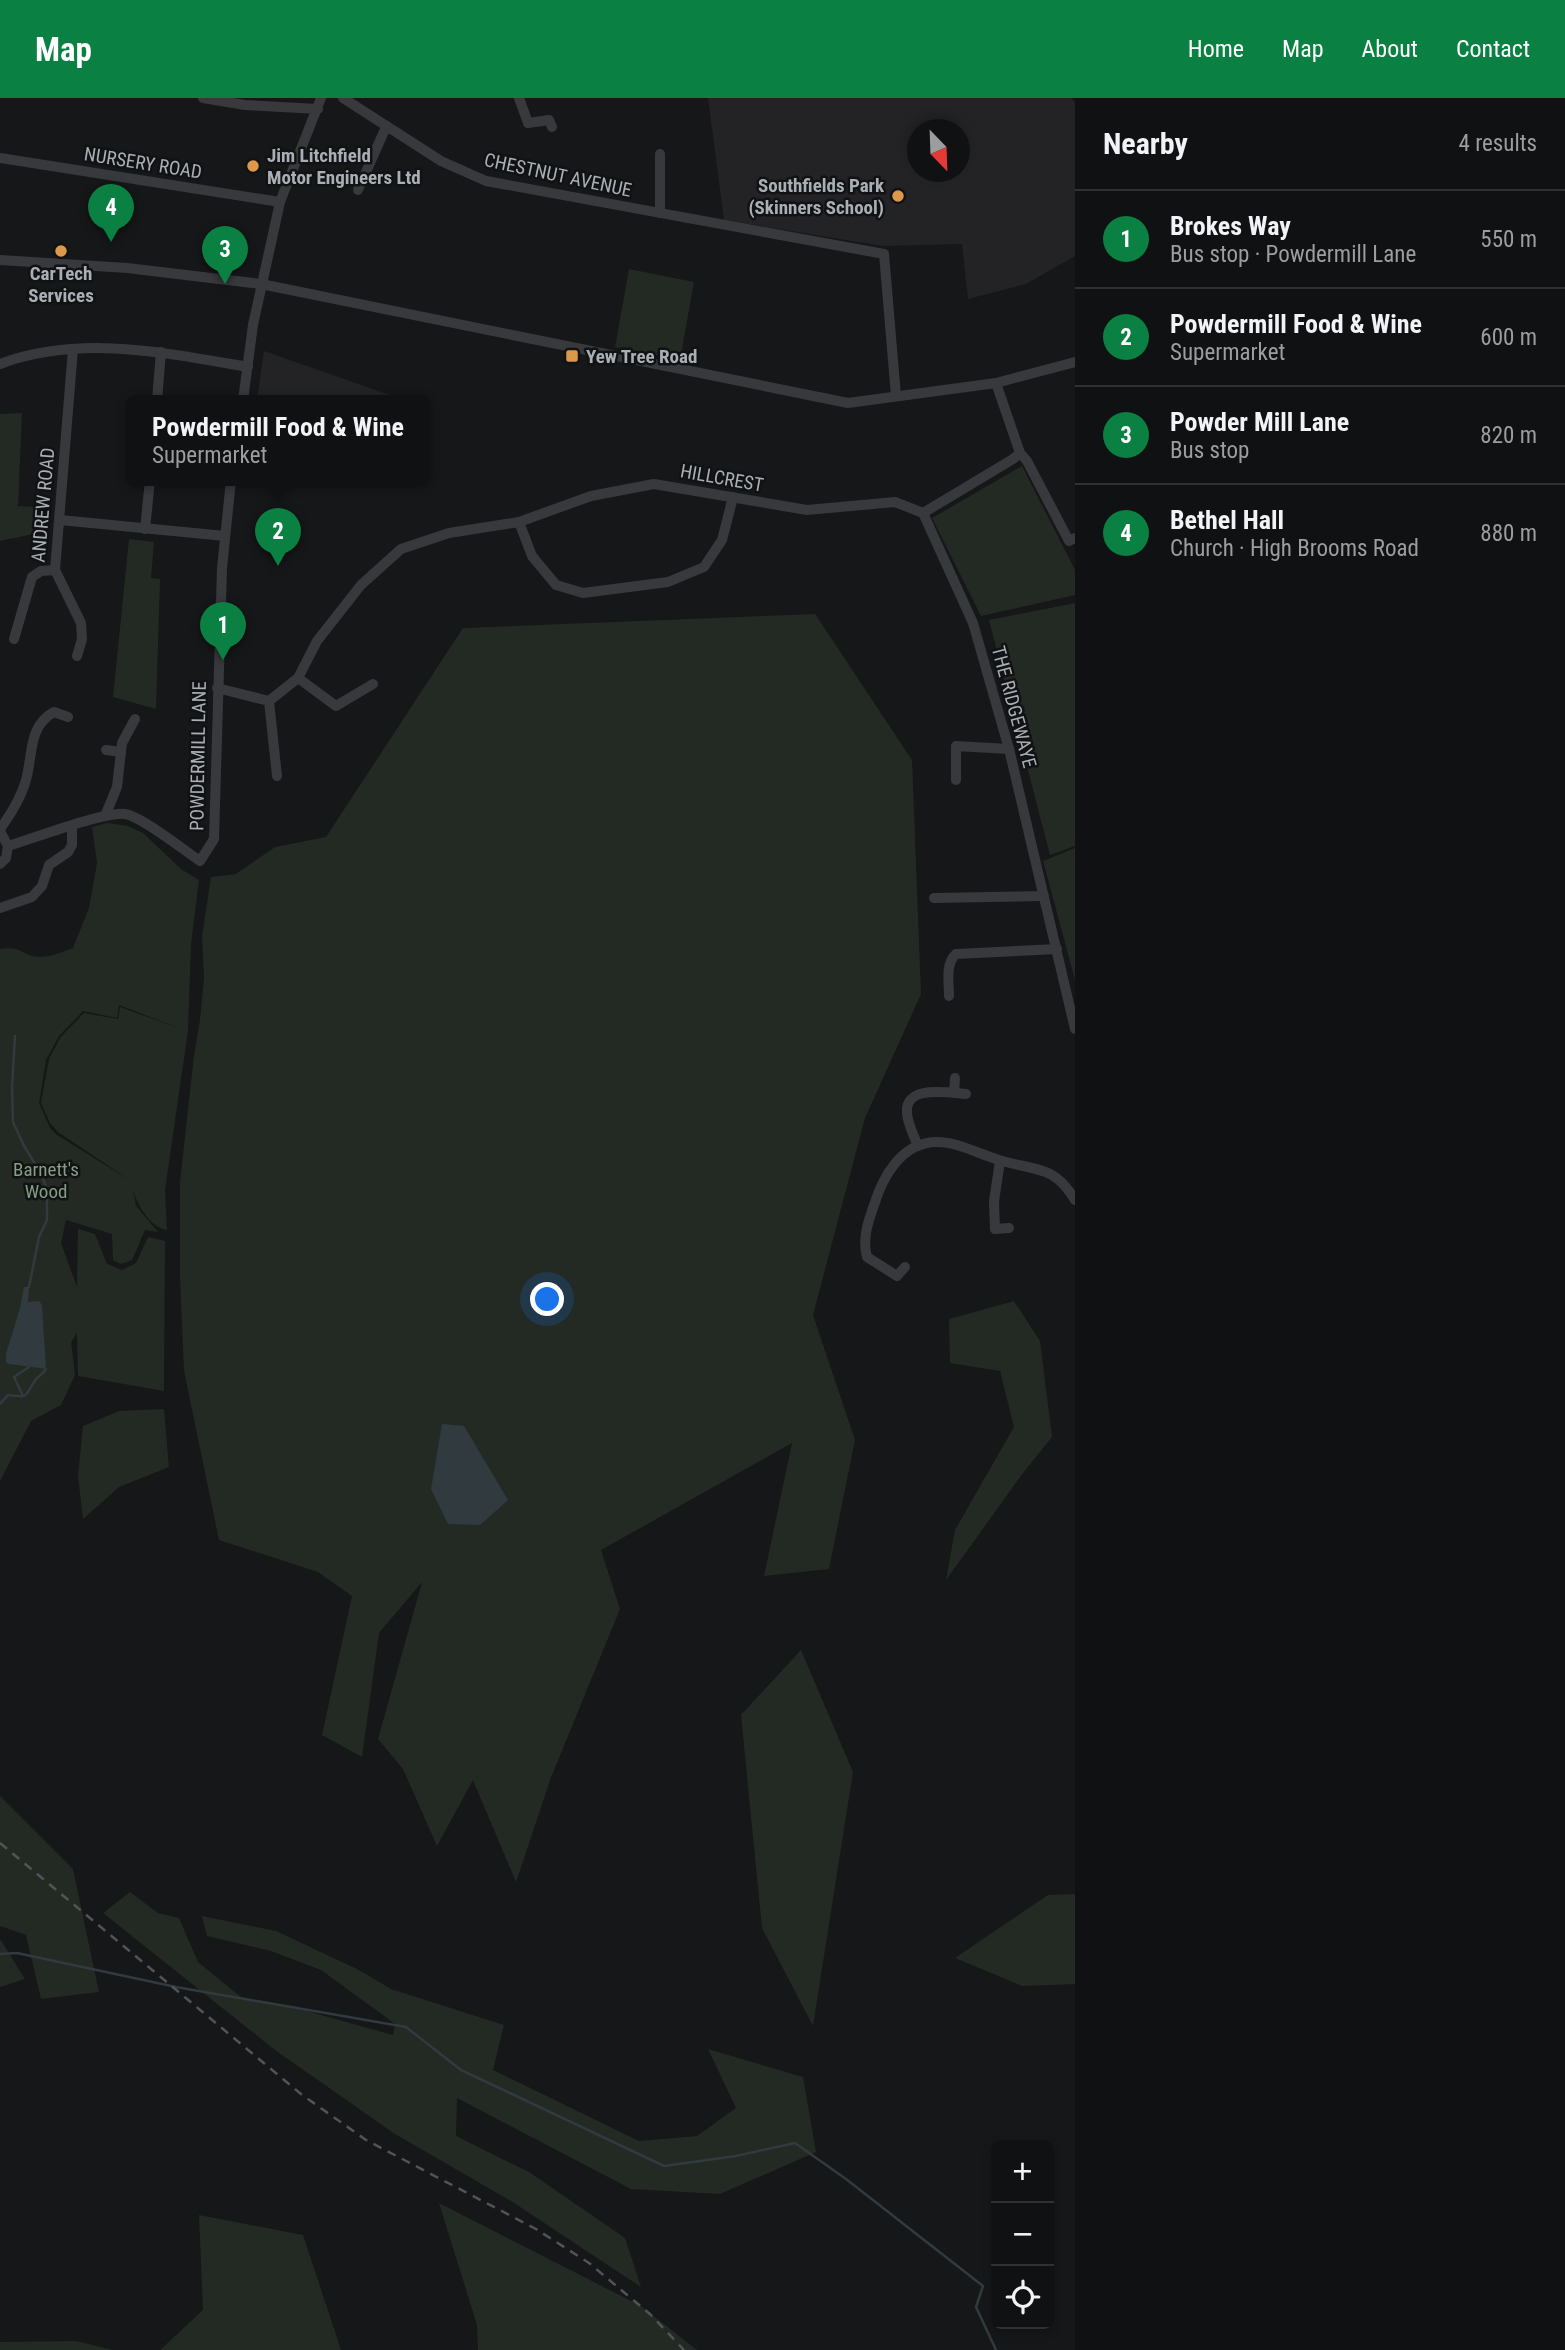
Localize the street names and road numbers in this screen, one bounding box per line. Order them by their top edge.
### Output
street label: NURSERY ROAD [82,142,204,184]
street label: CHESTNUT AVENUE [482,148,634,202]
street label: ANDREW ROAD [27,447,59,563]
street label: HILLCREST [679,459,765,497]
street label: THE RIDGEWAYE [987,643,1041,771]
street label: POWDERMILL LANE [185,681,211,831]

